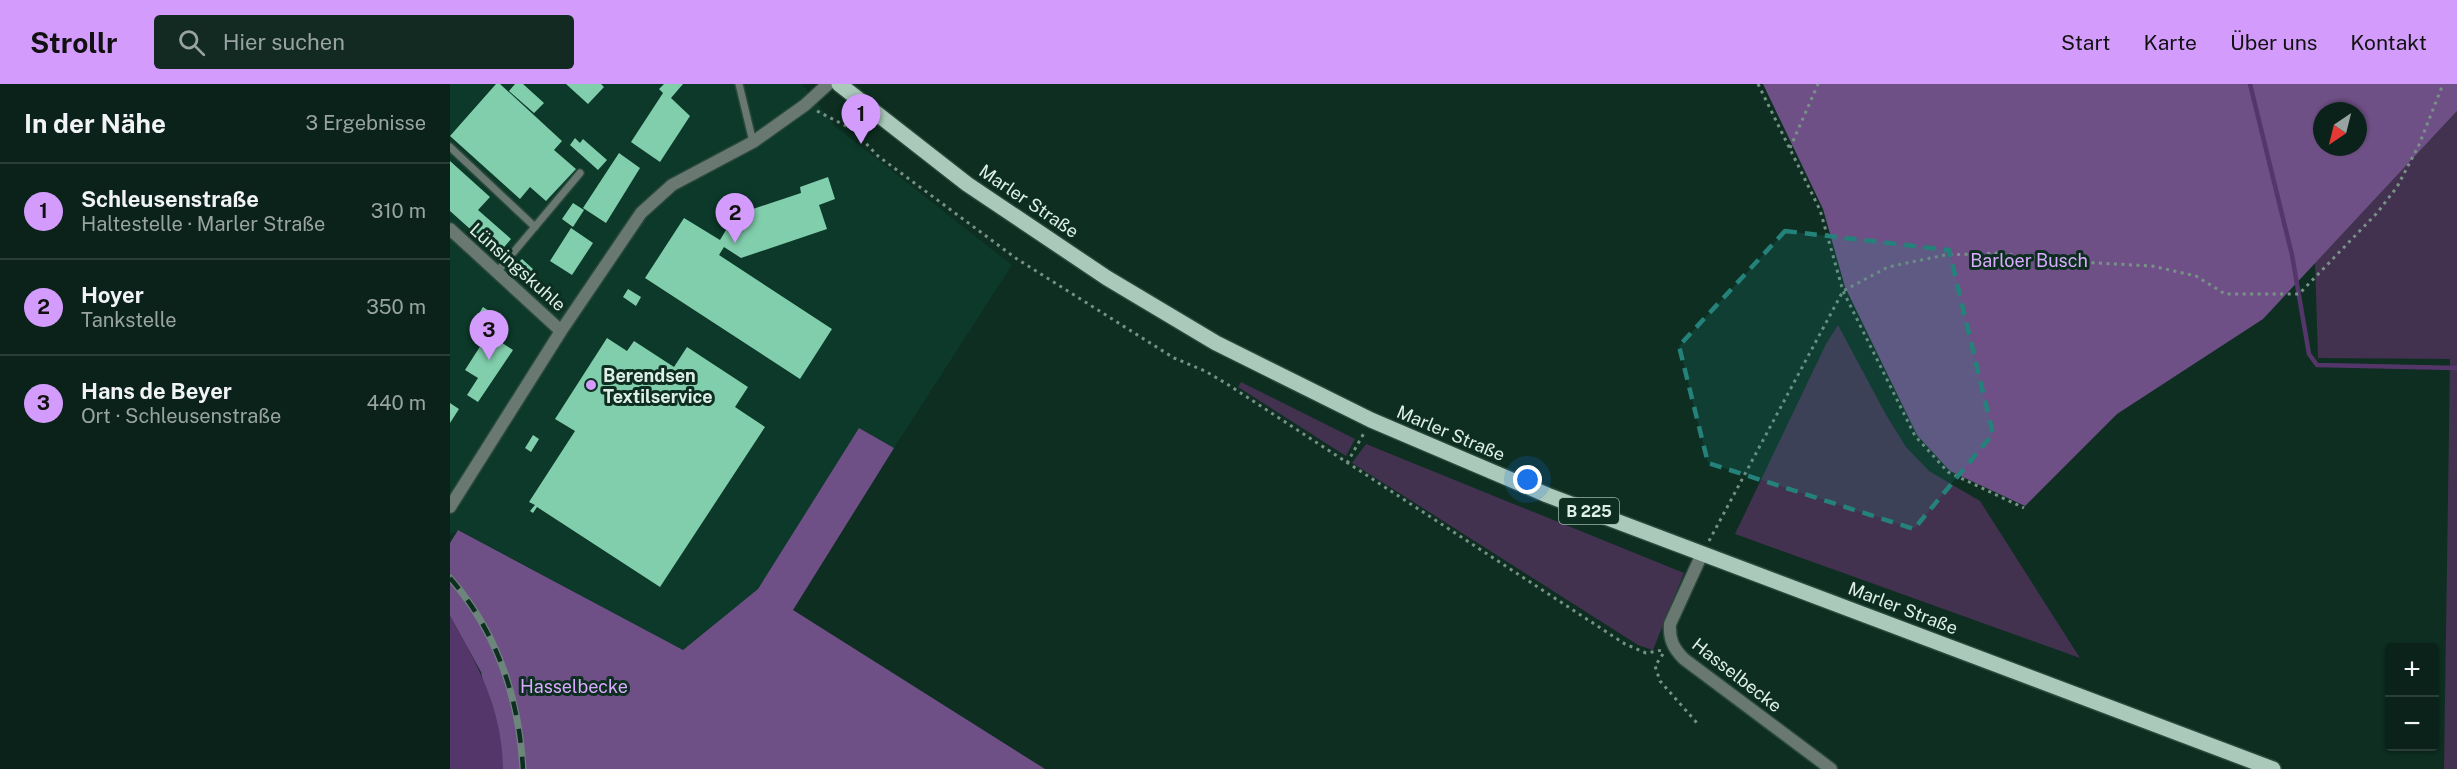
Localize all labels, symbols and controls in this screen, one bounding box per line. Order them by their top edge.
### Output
search box [154,15,574,69]
text: Strollr [30,26,118,59]
icon: search [175,26,208,59]
text: Hier suchen [223,29,345,55]
text: Start [2061,30,2110,55]
text: Karte [2143,30,2197,55]
text: Über uns [2230,30,2317,55]
text: Kontakt [2350,30,2427,55]
pin: 1 [842,94,880,144]
north arrow [2313,102,2367,156]
text: In der Nähe [24,108,166,139]
text: 3 Ergebnisse [305,111,426,135]
street label: Marler Straße [975,160,1083,242]
text: Schleusenstraße [81,186,259,212]
pin: 2 [716,194,754,243]
text: 1 [39,199,48,223]
text: 310 m [371,199,426,223]
text: Haltestelle · Marler Straße [81,212,325,236]
street label: Lünsingskuhle [466,219,570,315]
park label: Barloer Busch [1970,250,2088,271]
text: Hoyer [81,282,144,308]
text: 2 [37,295,50,319]
text: 350 m [366,295,426,319]
text: Tankstelle [81,308,177,332]
pin: 3 [470,310,508,360]
place label: Berendsen Textilservice [603,365,713,407]
text: Hans de Beyer [81,378,232,404]
marker: Berendsen Textilservice [584,378,598,392]
text: 3 [37,391,50,415]
text: 440 m [366,391,426,415]
street label: Marler Straße [1394,401,1508,465]
text: Ort · Schleusenstraße [81,404,281,428]
your location [1513,465,1542,494]
road number: B 225 [1559,498,1619,524]
street label: Marler Straße [1845,577,1961,639]
street label: Hasselbecke [1688,634,1786,716]
map controls [2385,643,2439,751]
button: + [2385,643,2439,697]
park label: Hasselbecke [520,676,628,697]
button: − [2385,697,2439,751]

